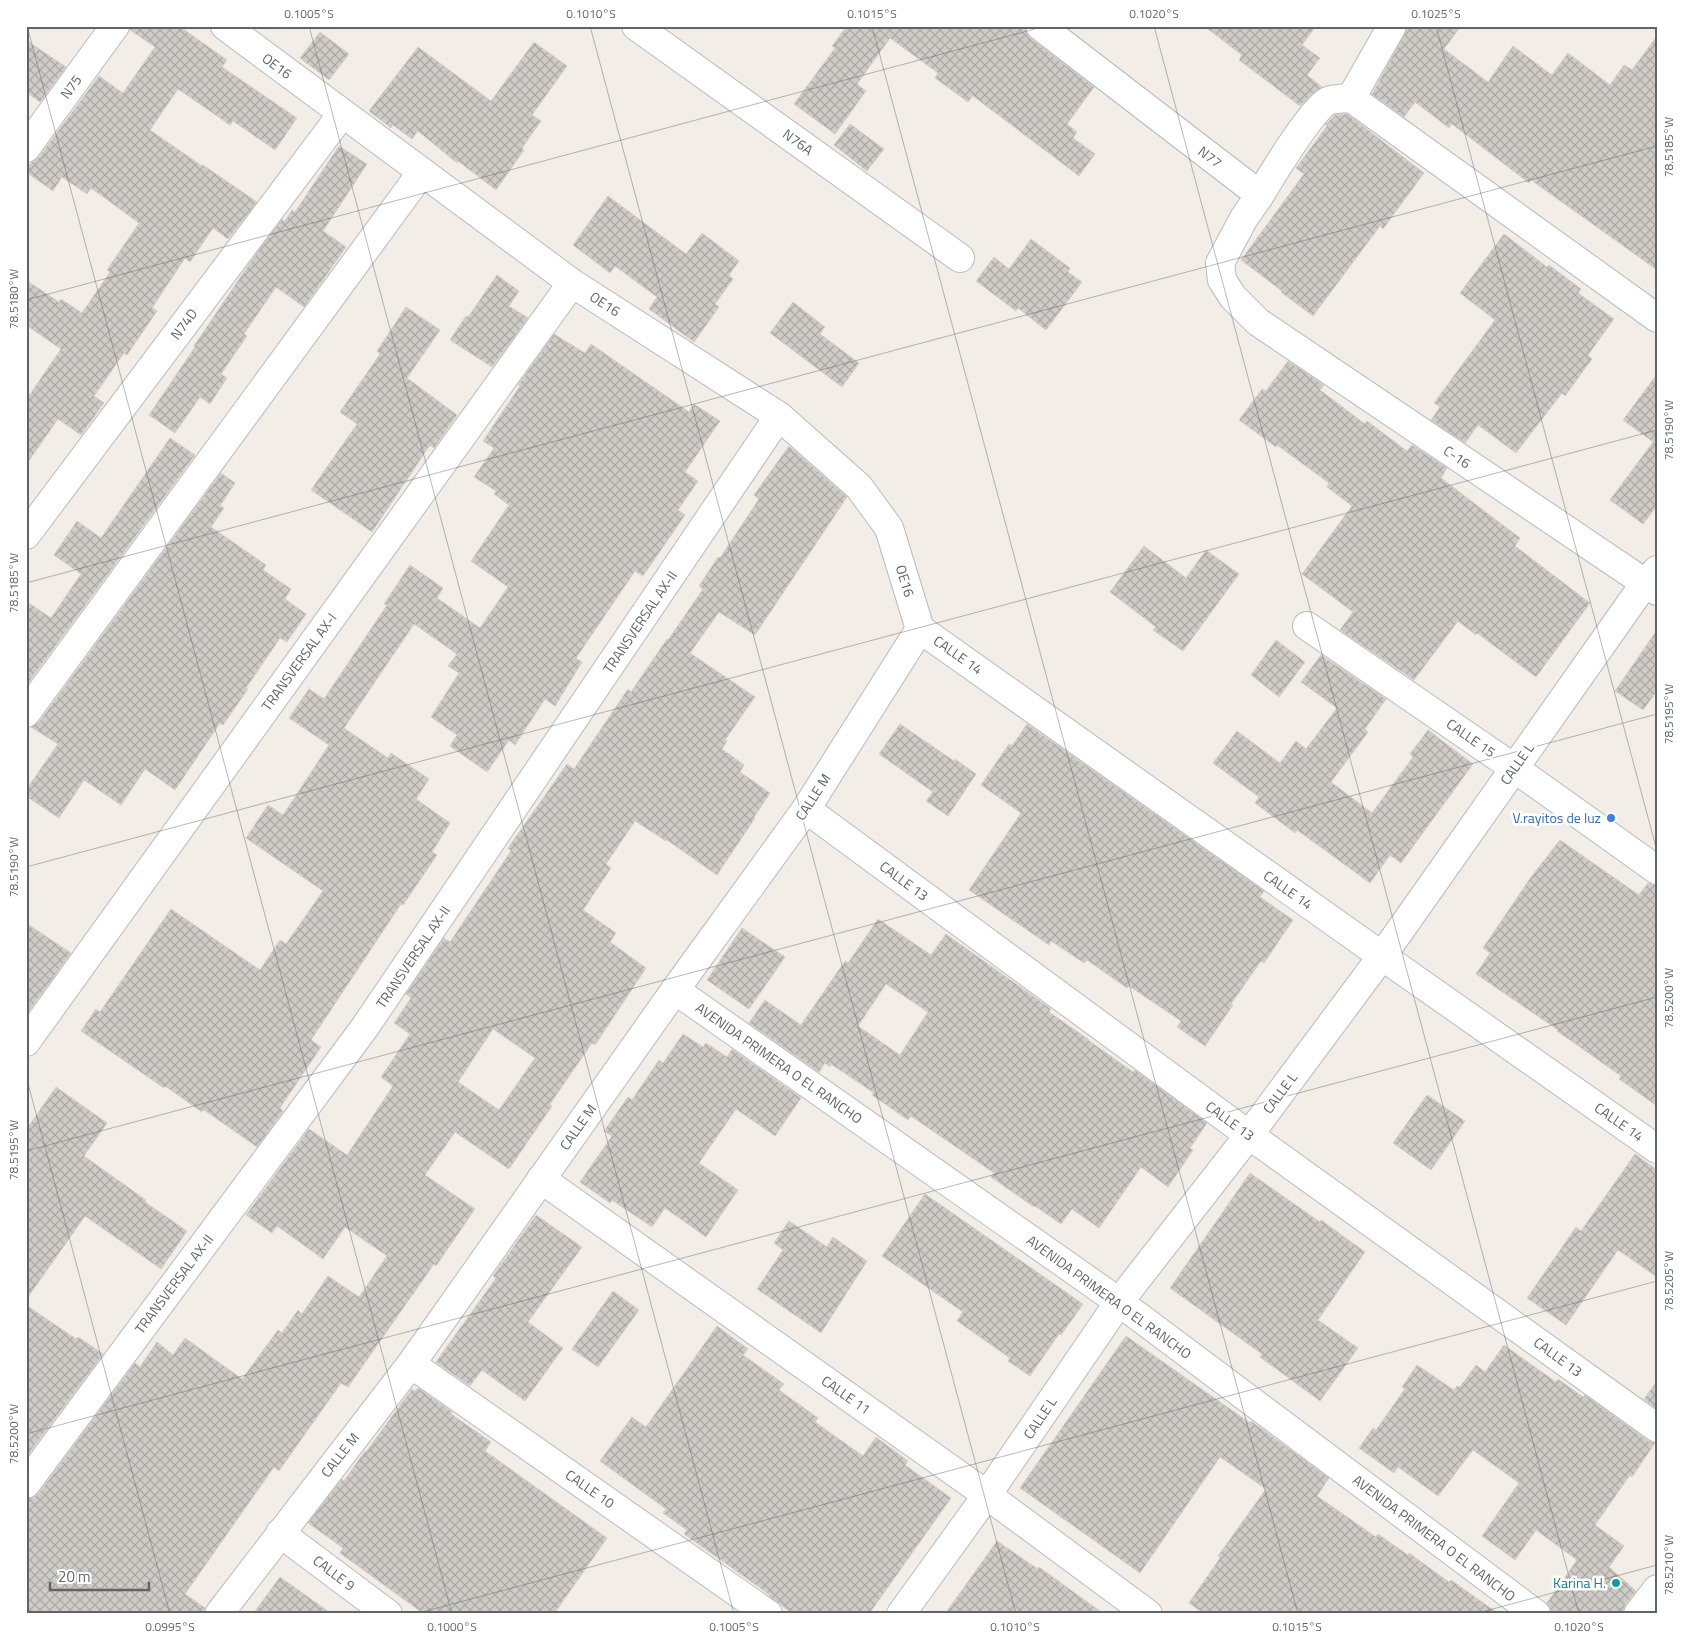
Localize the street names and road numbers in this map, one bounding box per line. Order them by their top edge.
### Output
street label: OE16 [258,47,297,84]
street label: N75 [55,70,87,103]
street label: N76A [779,123,819,160]
street label: N77 [1194,141,1227,173]
street label: OE16 [586,286,625,321]
street label: N74D [165,304,202,344]
street label: C-16 [1439,440,1475,473]
street label: OE16 [891,562,920,600]
street label: TRANSVERSAL AX-II [597,566,682,677]
street label: TRANSVERSAL AX-I [256,608,341,715]
street label: CALLE 14 [929,630,987,679]
street label: CALLE 15 [1442,713,1500,762]
street label: CALLE L [1495,738,1539,789]
street label: CALLE M [790,769,836,824]
street label: CALLE 13 [876,856,933,906]
street label: CALLE 14 [1259,865,1317,914]
street label: TRANSVERSAL AX-II [370,901,455,1012]
street label: AVENIDA PRIMERA O EL RANCHO [692,997,867,1128]
street label: CALLE L [1257,1067,1302,1118]
street label: CALLE 13 [1202,1096,1259,1146]
street label: CALLE 14 [1590,1097,1648,1146]
street label: CALLE M [554,1099,601,1154]
street label: TRANSVERSAL AX-II [129,1229,218,1338]
street label: AVENIDA PRIMERA O EL RANCHO [1022,1230,1196,1364]
street label: CALLE 13 [1530,1332,1587,1382]
street label: CALLE 11 [817,1370,875,1419]
street label: CALLE L [1018,1392,1062,1443]
street label: CALLE M [315,1428,364,1482]
street label: CALLE 10 [561,1464,619,1513]
street label: AVENIDA PRIMERA O EL RANCHO [1348,1469,1520,1606]
street label: CALLE 9 [309,1550,360,1596]

